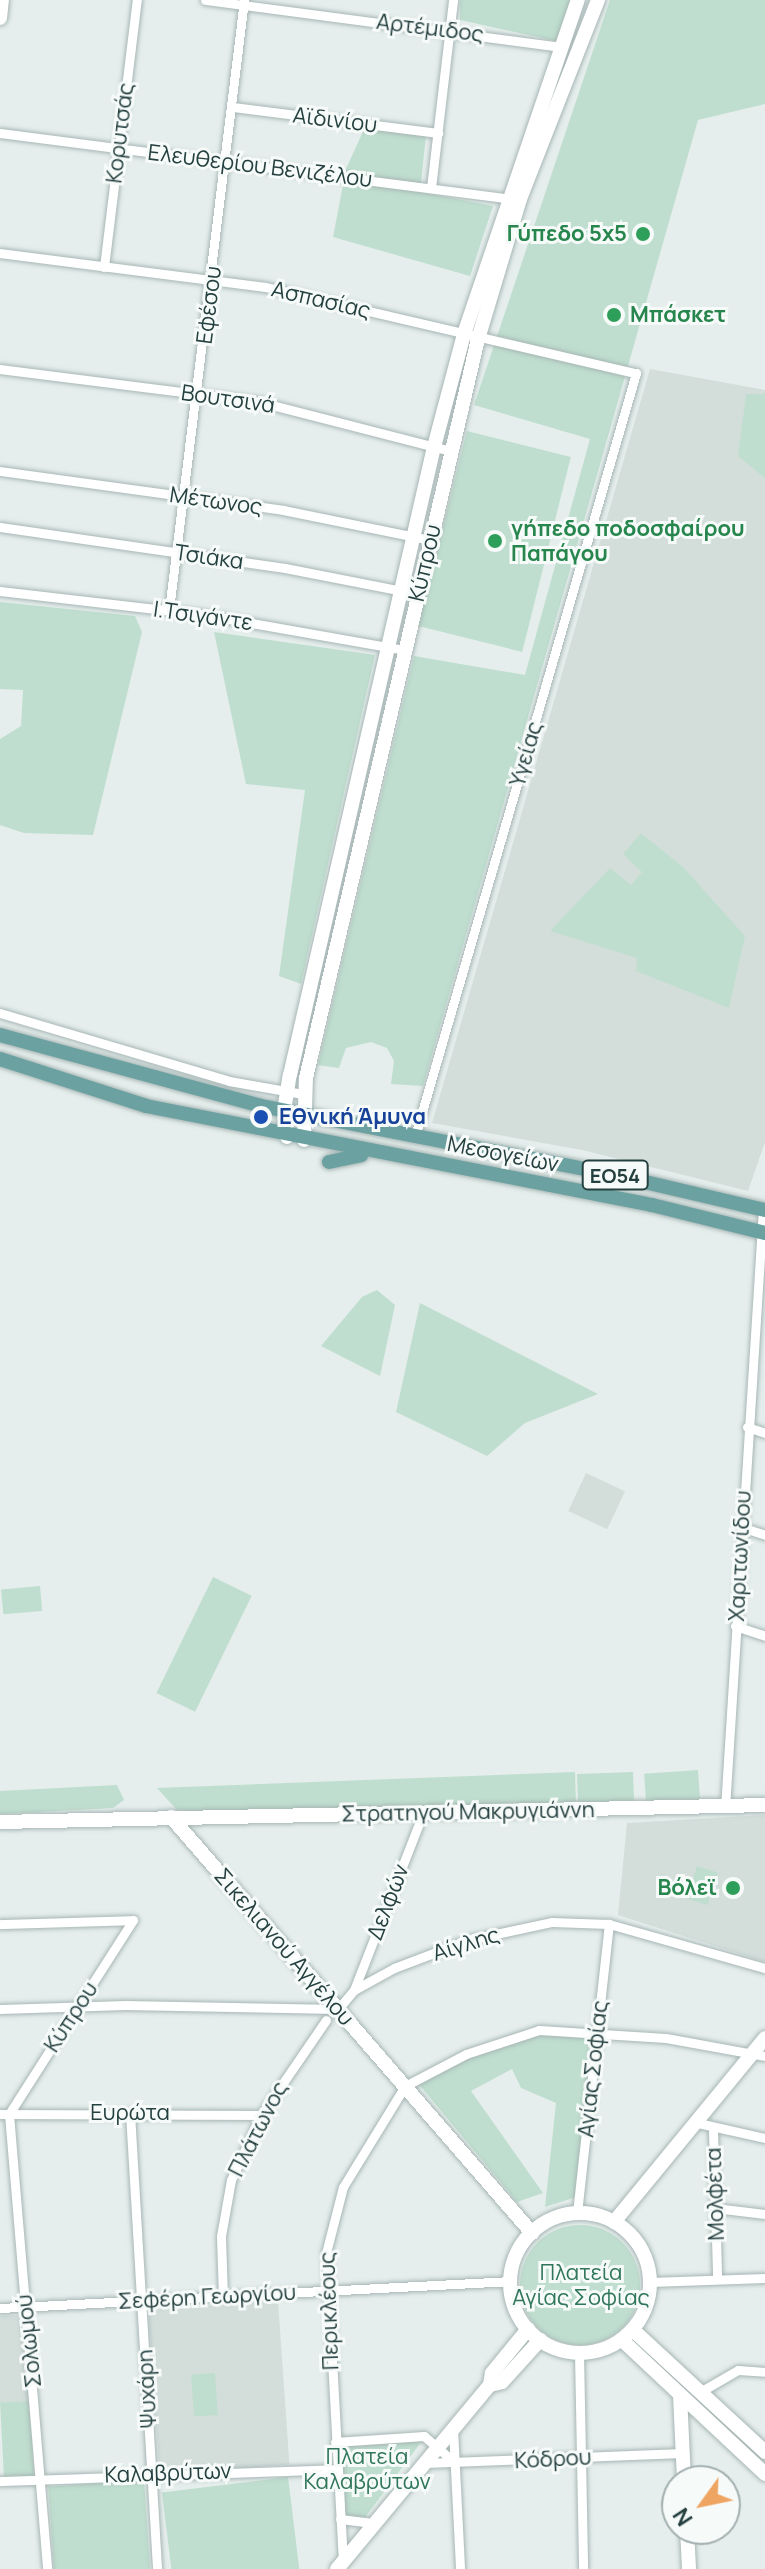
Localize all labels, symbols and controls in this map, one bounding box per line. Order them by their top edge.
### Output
street label: Αρτέμιδος [375,8,485,48]
street label: Κορυτσάς [101,81,139,185]
street label: Αϊδινίου [291,102,379,138]
street label: Ελευθερίου Βενιζέλου [146,139,374,193]
place label: Γύπεδο 5χ5 [507,221,627,247]
marker: Γύπεδο 5χ5 [634,225,652,243]
street label: Εφέσου [191,264,227,346]
street label: Ασπασίας [269,276,373,324]
place label: Μπάσκετ [630,302,726,328]
marker: Μπάσκετ [605,306,623,324]
street label: Βουτσινά [179,379,277,419]
street label: Μέτωνος [168,481,264,521]
place label: γήπεδο ποδοσφαίρου Παπάγου [511,515,745,566]
street label: Κύπρου [403,522,447,604]
marker: γήπεδο ποδοσφαίρου Παπάγου [486,532,504,550]
street label: Τσιάκα [173,539,245,575]
street label: Ι.Τσιγάντε [152,596,254,636]
street label: Υγείας [504,718,548,790]
place label: Εθνική Άμυνα [279,1104,426,1130]
marker: Εθνική Άμυνα [250,1106,272,1128]
street label: Μεσογείων [445,1130,561,1178]
road number: ΕΟ54 [581,1159,649,1191]
street label: Χαριτωνίδου [723,1490,757,1622]
street label: Στρατηγού Μακρυγιάννη [341,1797,595,1827]
street label: Δελφών [362,1860,414,1944]
street label: Σικελιανού Αγγέλου [209,1863,359,2031]
place label: Βόλεϊ [657,1875,717,1901]
marker: Βόλεϊ [724,1879,742,1897]
street label: Αίγλης [429,1921,503,1967]
street label: Κύπρου [39,1977,103,2057]
street label: Αγίας Σοφίας [573,1999,613,2139]
street label: Πλάτωνος [223,2077,293,2181]
street label: Ευρώτα [90,2100,170,2126]
street label: Μολφέτα [700,2147,730,2241]
street label: Περικλέους [314,2251,344,2371]
park label: Πλατεία Αγίας Σοφίας [512,2259,650,2310]
street label: Σεφέρη Γεωργίου [117,2279,297,2315]
street label: Σολωμού [11,2293,47,2389]
street label: Ψυχάρη [132,2349,162,2429]
park label: Πλατεία Καλαβρύτων [303,2443,431,2494]
street label: Κόδρου [514,2444,592,2474]
street label: Καλαβρύτων [104,2458,232,2488]
north arrow [661,2465,741,2545]
text: N [666,2502,699,2532]

